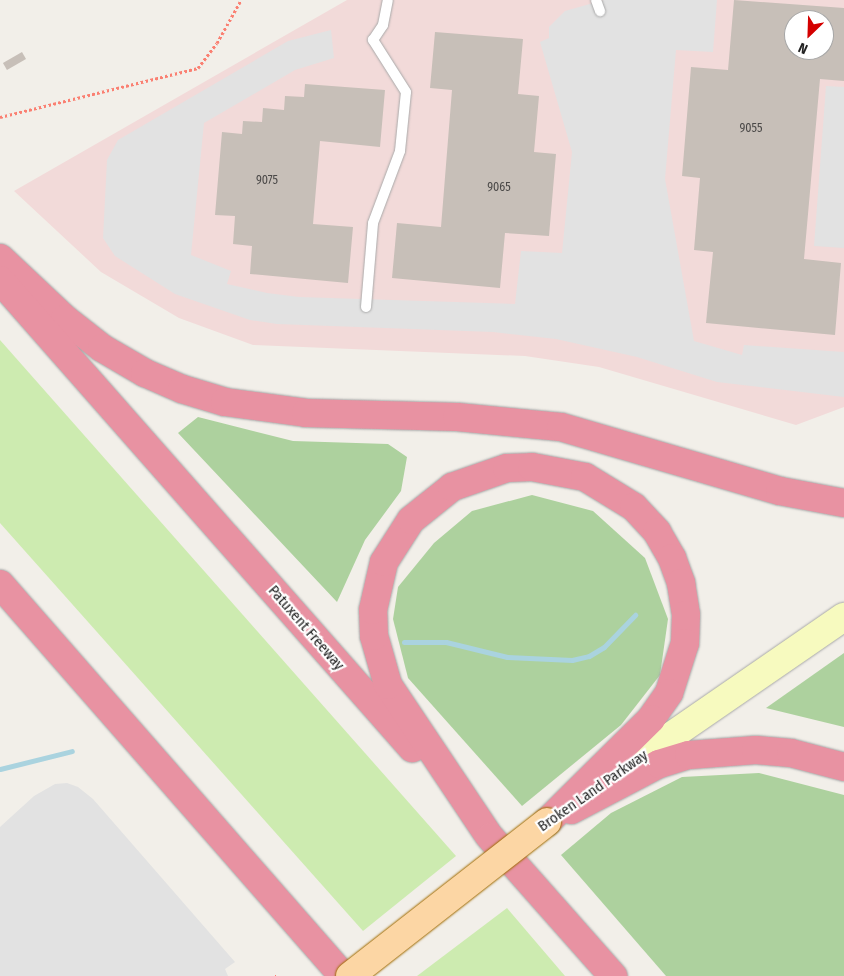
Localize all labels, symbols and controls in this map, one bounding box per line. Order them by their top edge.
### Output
north arrow [784,10,834,60]
text: N [796,39,810,58]
house number: 9055 [739,122,763,136]
house number: 9075 [256,174,278,188]
house number: 9065 [487,181,511,195]
street label: Patuxent Freeway [264,582,348,674]
street label: Broken Land Parkway [535,746,651,836]

